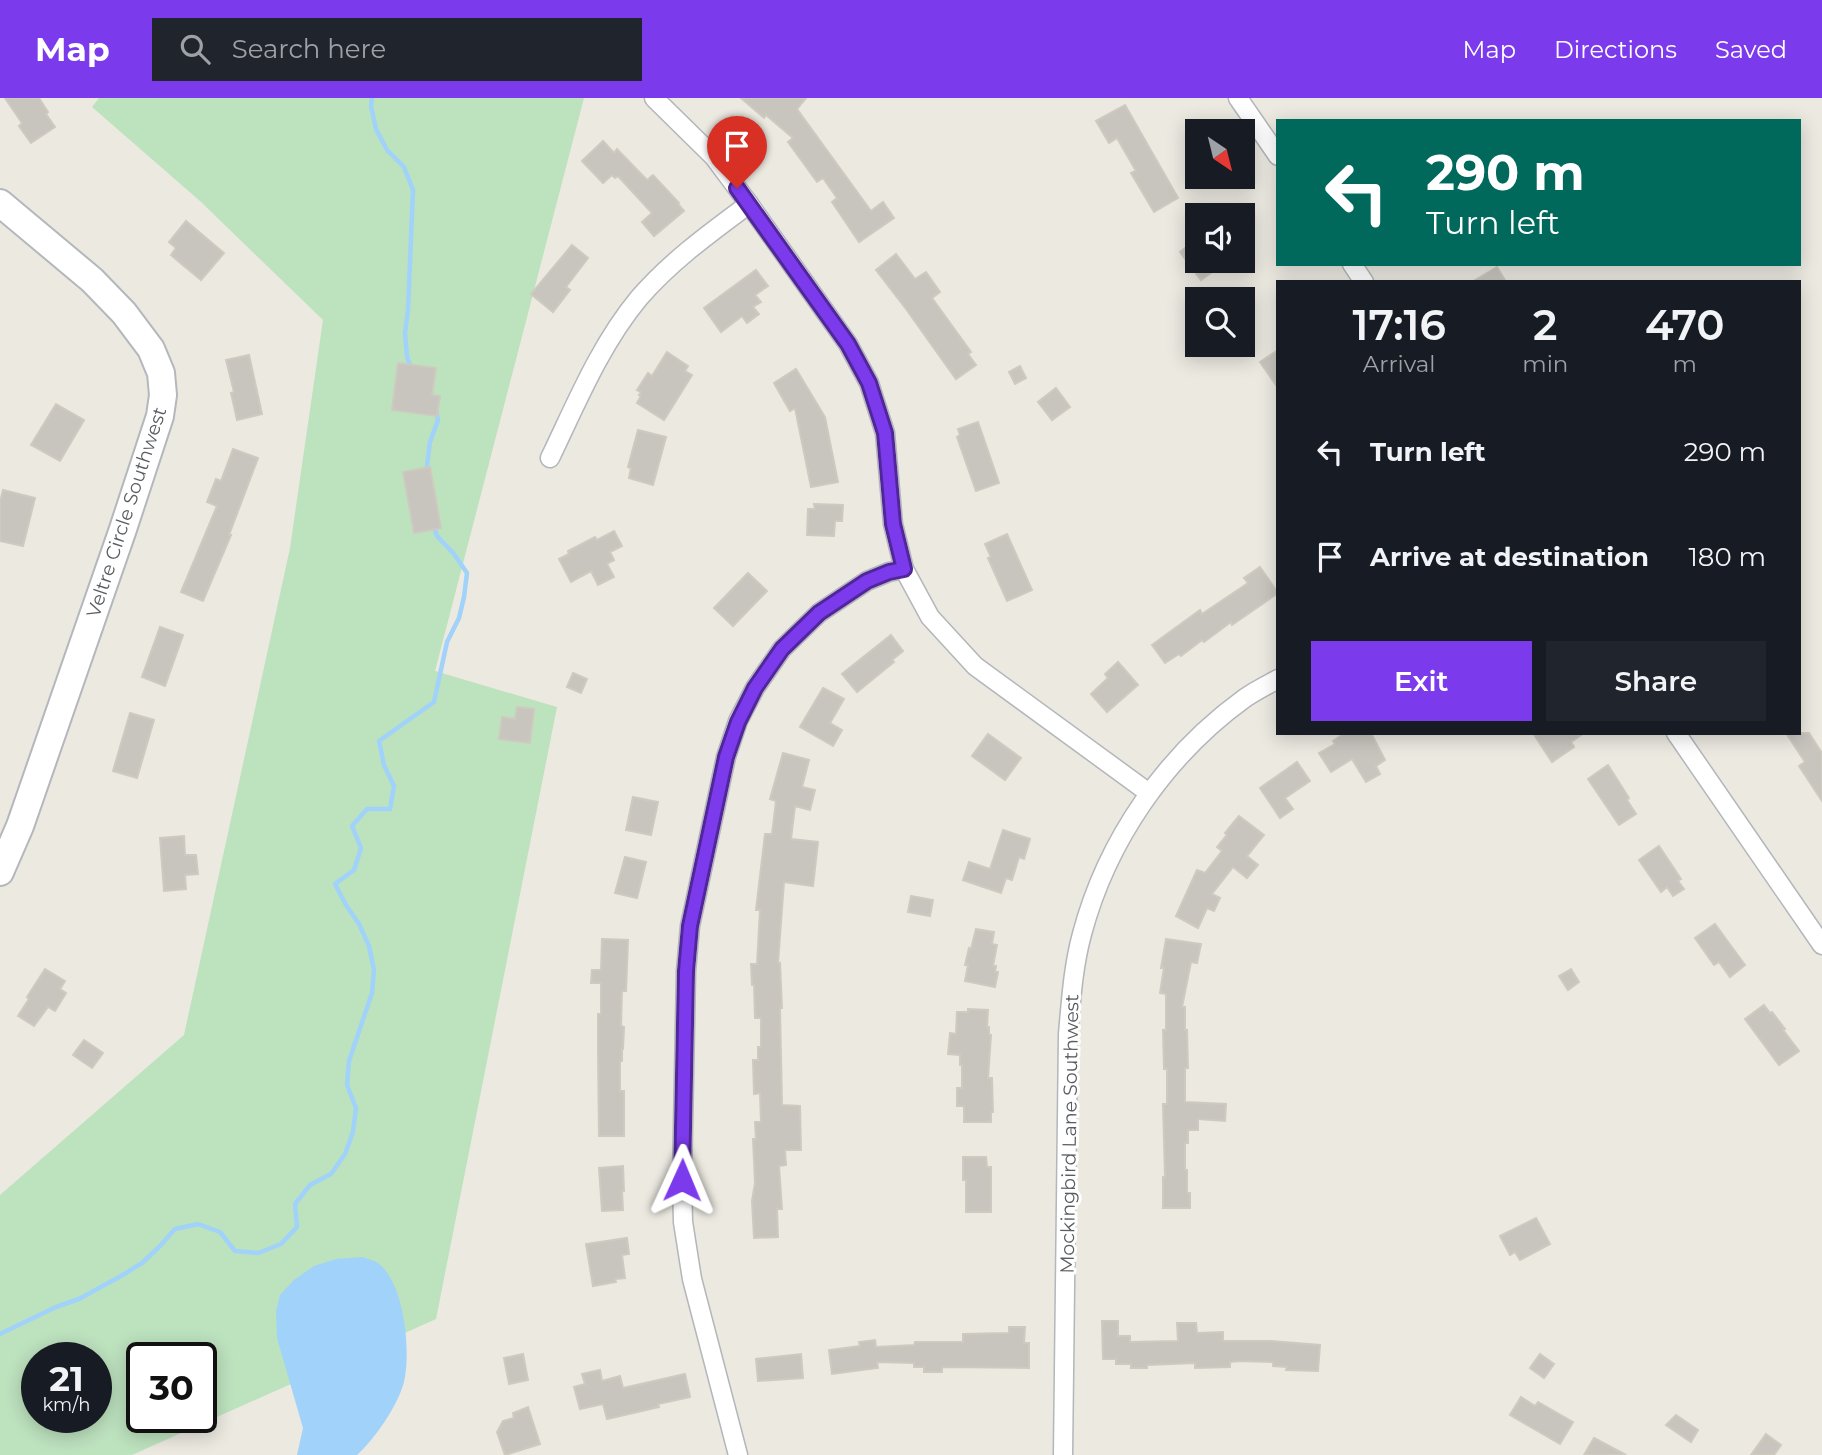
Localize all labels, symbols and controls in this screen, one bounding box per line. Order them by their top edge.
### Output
search box [152,18,642,81]
text: Map [35,29,110,69]
icon: search [176,30,214,68]
text: Search here [232,33,386,65]
text: Map [1463,35,1516,64]
text: Directions [1554,35,1677,64]
text: Saved [1715,35,1787,64]
pin [707,116,767,188]
north arrow [1185,119,1255,189]
map controls [1185,119,1255,357]
icon: arrive [718,127,756,165]
text: 290 m [1426,143,1585,202]
icon: left [1311,147,1402,238]
button: sound [1185,203,1255,273]
text: Turn left [1426,203,1560,242]
button: search [1185,287,1255,357]
text: 17:16 [1352,299,1446,351]
text: 2 [1533,299,1558,351]
text: 470 [1645,299,1725,351]
text: Arrival [1363,350,1435,378]
text: min [1522,350,1568,378]
text: m [1672,350,1697,378]
street label: Veltre Circle Southwest [82,404,171,620]
icon: left [1311,433,1349,471]
text: Turn left [1370,436,1486,468]
text: 290 m [1684,436,1766,468]
icon: arrive [1311,538,1349,576]
text: Arrive at destination [1370,541,1649,573]
text: 180 m [1688,541,1766,573]
button: Exit [1311,641,1532,721]
button: Share [1546,641,1766,721]
street label: Mockingbird Lane Southwest [1056,994,1083,1274]
position arrow [645,1143,719,1217]
speed limit sign: 30 [126,1342,217,1433]
text: 21 [49,1357,84,1400]
text: km/h [42,1394,91,1416]

